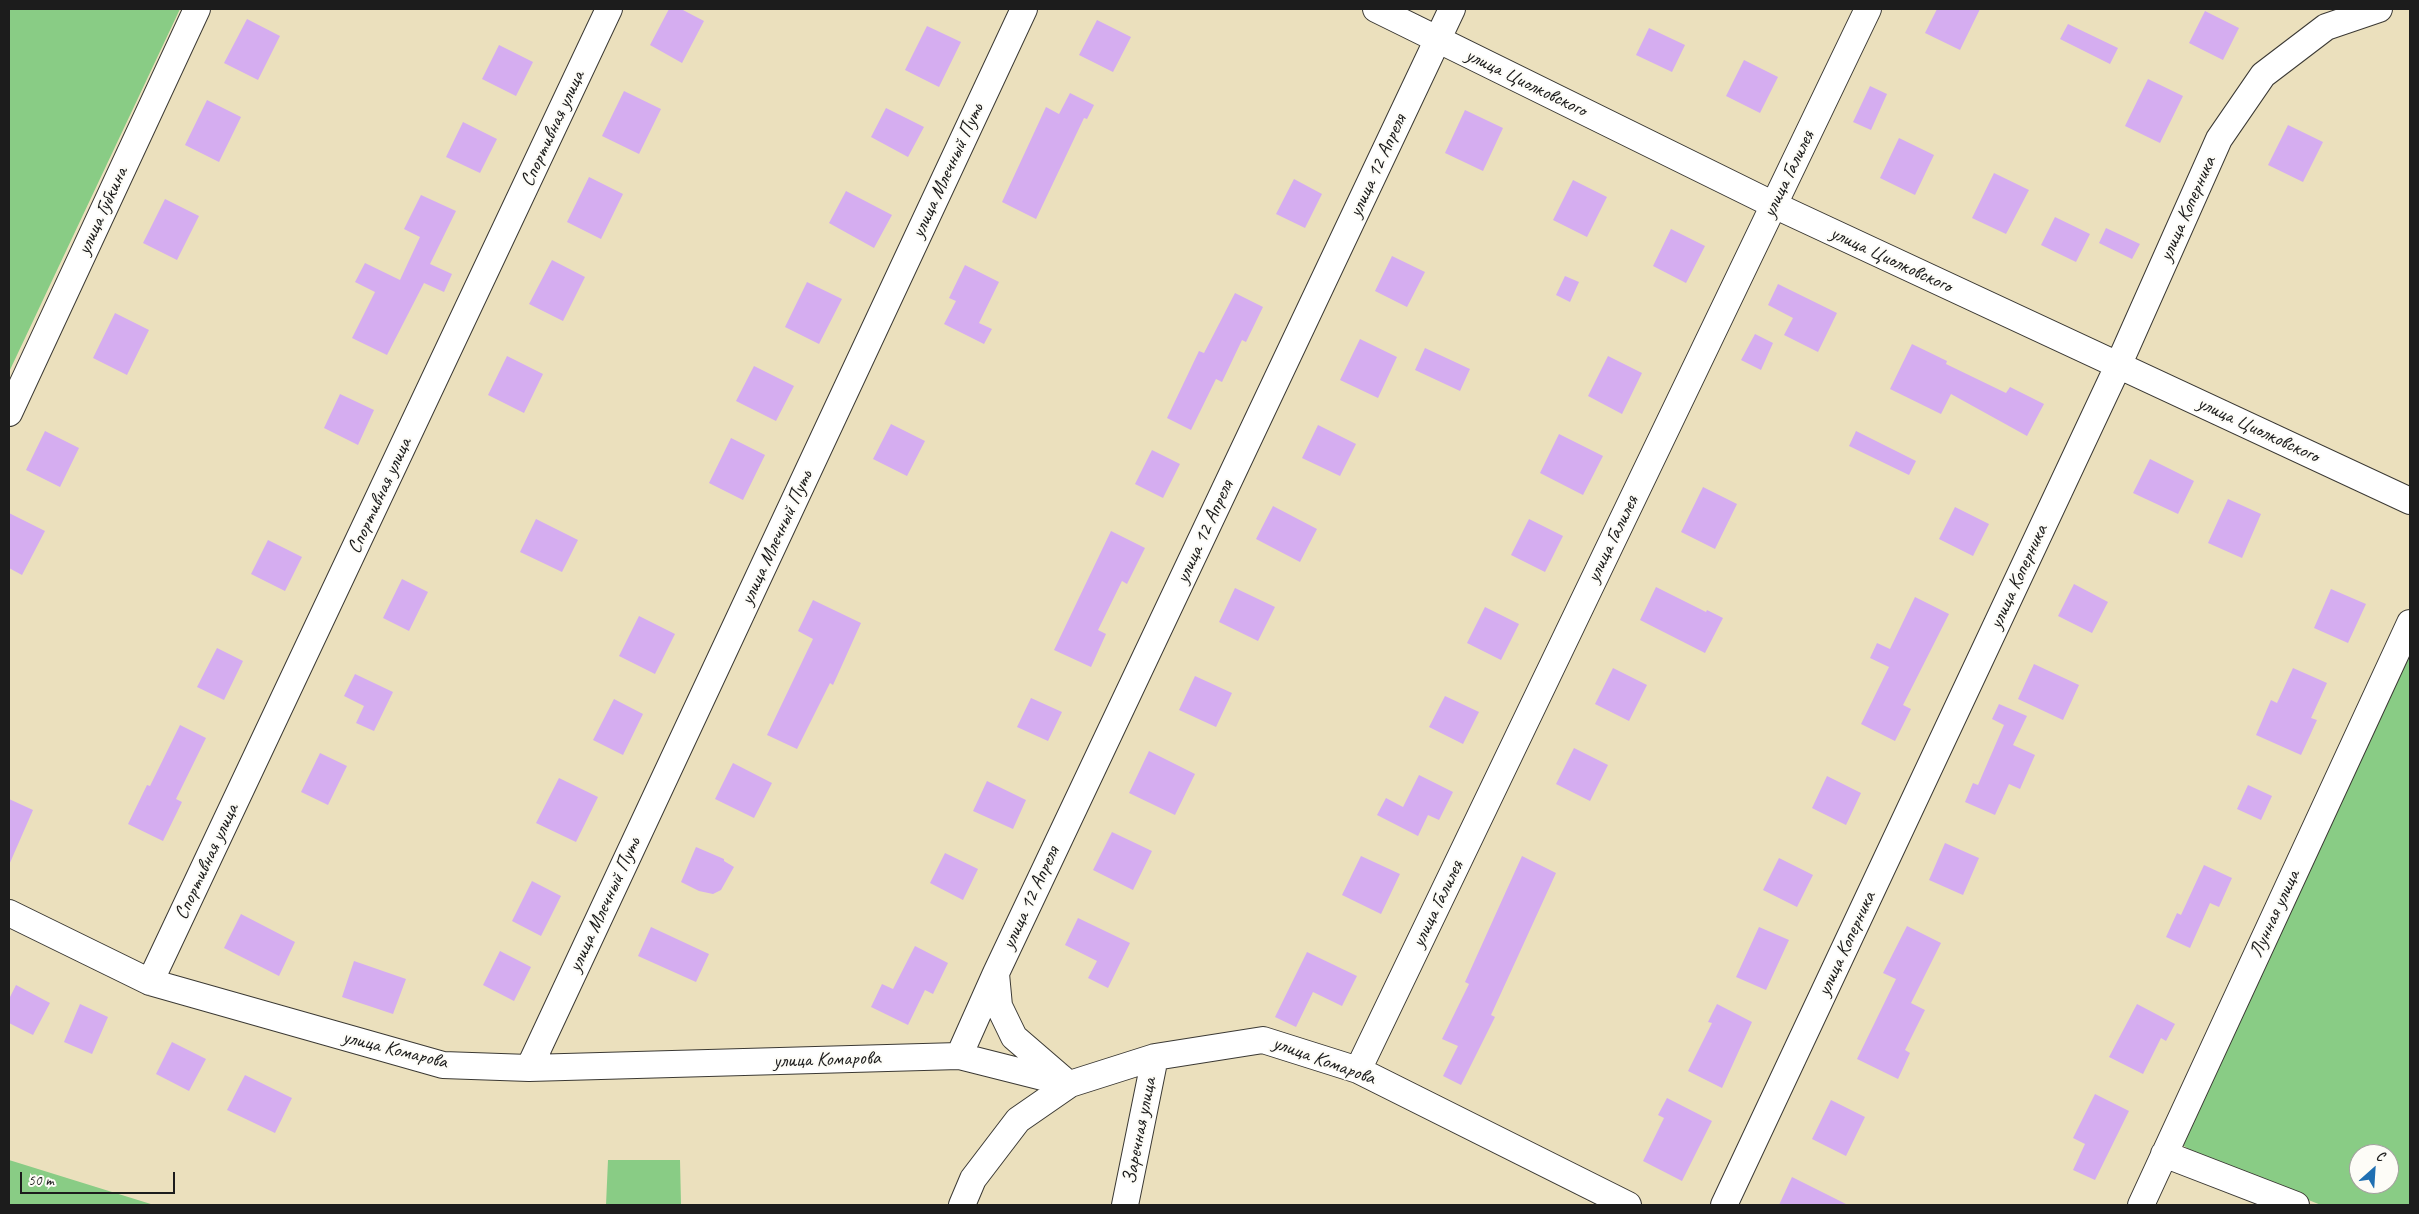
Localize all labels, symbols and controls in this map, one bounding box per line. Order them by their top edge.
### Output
street label: улица Циолковского [1462,43,1590,123]
street label: Спортивная улица [516,67,590,191]
street label: улица Млечный Путь [906,100,990,242]
street label: улица 12 Апреля [1344,111,1412,221]
street label: улица Галилея [1758,127,1820,221]
street label: улица Коперника [2154,153,2222,265]
street label: улица Губкина [72,163,134,259]
street label: улица Циолковского [1826,221,1956,299]
street label: улица Циолковского [2193,391,2323,469]
street label: Спортивная улица [343,434,417,558]
street label: улица Млечный Путь [735,467,819,609]
street label: улица 12 Апреля [1171,477,1239,587]
street label: улица Галилея [1582,492,1644,586]
street label: улица Коперника [1984,521,2054,633]
street label: Спортивная улица [170,800,244,924]
street label: улица Млечный Путь [563,834,647,976]
street label: улица 12 Апреля [997,843,1065,953]
street label: улица Галилея [1407,857,1469,951]
street label: Лунная улица [2244,867,2306,961]
street label: улица Коперника [1812,888,1882,1000]
street label: улица Комарова [340,1025,450,1075]
street label: улица Комарова [1270,1031,1378,1091]
street label: улица Комарова [773,1046,881,1074]
street label: Заречная улица [1118,1076,1162,1186]
north arrow [2349,1144,2399,1194]
text: С [2374,1147,2387,1165]
scale bar [22,1162,178,1194]
text: 50 m [28,1171,54,1190]

